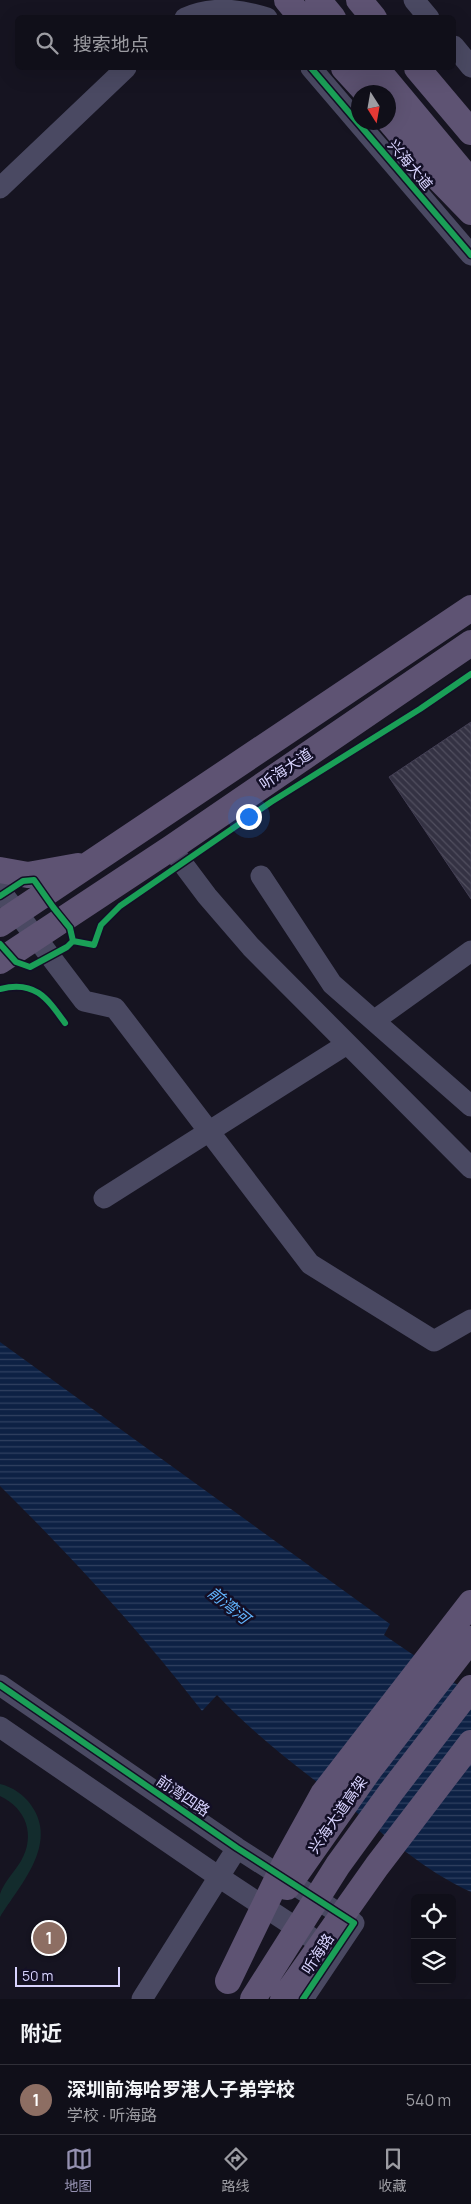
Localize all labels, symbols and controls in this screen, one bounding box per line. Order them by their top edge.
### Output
search box [15,15,456,70]
icon: search [33,29,61,57]
text: 搜索地点 [73,31,149,57]
north arrow [351,85,396,130]
street label: 兴海大道 [383,135,438,194]
street label: 听海大道 [255,743,316,794]
your location [236,804,262,830]
water label: 前湾河 [203,1581,257,1631]
street label: 前湾四路 [153,1770,214,1821]
street label: 兴海大道高架 [303,1772,372,1858]
map controls [411,1894,456,1984]
button: locate [411,1894,456,1939]
pin: 1 [33,1919,65,1957]
street label: 听海路 [297,1929,339,1978]
button: layers [411,1939,456,1984]
scale bar [15,1964,120,1987]
text: 50 m [22,1966,53,1985]
text: 附近 [20,2019,62,2047]
text: 深圳前海哈罗港人子弟学校 [67,2076,295,2102]
text: 1 [32,2089,40,2111]
text: 540 m [406,2089,451,2111]
text: 学校 · 听海路 [67,2104,157,2126]
tab: 地图 [65,2145,93,2195]
tab: 路线 [222,2145,250,2195]
tab: 收藏 [379,2145,407,2195]

